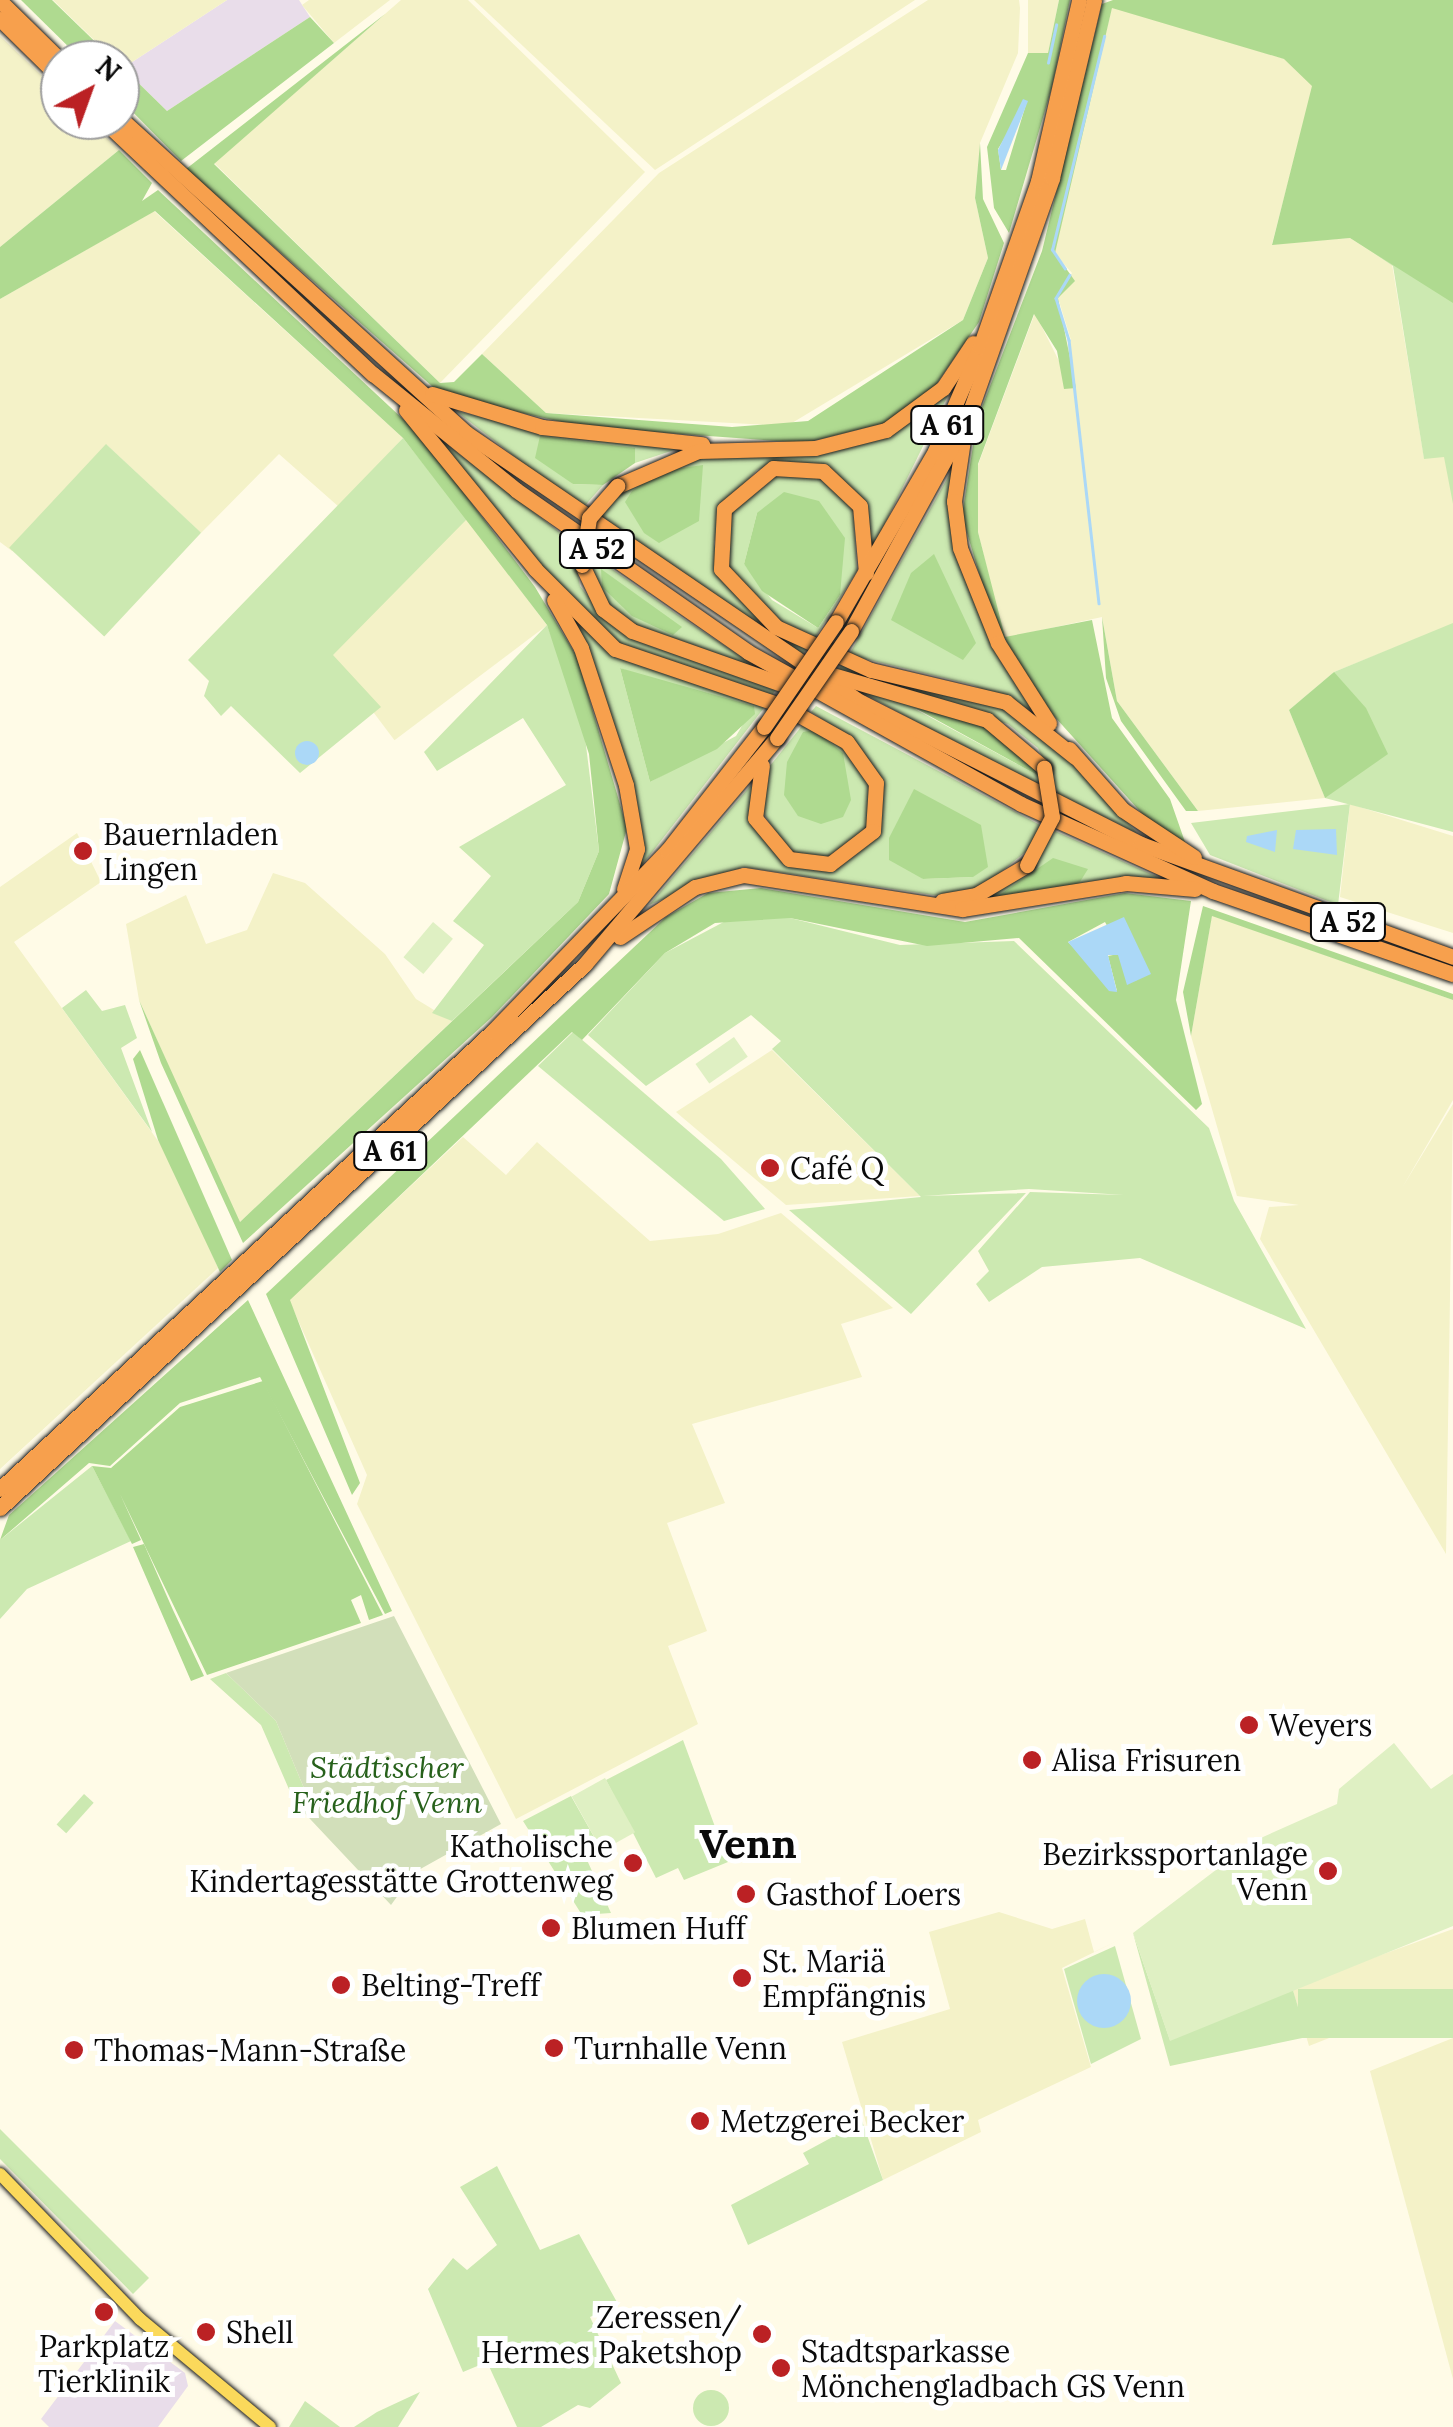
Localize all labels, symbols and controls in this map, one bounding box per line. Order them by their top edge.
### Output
north arrow [40,40,140,140]
text: N [88,48,128,90]
road number: A 61 [910,402,984,448]
road number: A 52 [557,526,637,572]
place label: Bauernladen Lingen [103,816,278,886]
marker: Bauernladen Lingen [72,840,94,862]
road number: A 52 [1308,899,1388,945]
road number: A 61 [352,1128,428,1174]
place label: Café Q [790,1150,884,1186]
marker: Café Q [759,1157,781,1179]
place label: Weyers [1269,1707,1372,1743]
marker: Weyers [1238,1714,1260,1736]
place label: Alisa Frisuren [1052,1742,1241,1778]
park label: Städtischer Friedhof Venn [292,1749,482,1820]
marker: Alisa Frisuren [1021,1749,1043,1771]
district label: Venn [699,1820,797,1868]
place label: Katholische Kindertagesstätte Grottenweg [189,1828,613,1898]
place label: Bezirkssportanlage Venn [1042,1836,1308,1906]
marker: Katholische Kindertagesstätte Grottenweg [622,1852,644,1874]
marker: Bezirkssportanlage Venn [1317,1860,1339,1882]
place label: Gasthof Loers [766,1876,961,1912]
marker: Gasthof Loers [735,1883,757,1905]
place label: Blumen Huff [571,1910,746,1946]
marker: Blumen Huff [540,1917,562,1939]
place label: St. Mariä Empfängnis [762,1943,926,2014]
place label: Belting-Treff [361,1967,540,2003]
marker: St. Mariä Empfängnis [731,1967,753,1989]
marker: Belting-Treff [330,1974,352,1996]
place label: Turnhalle Venn [574,2030,787,2066]
place label: Thomas-Mann-Straße [94,2032,406,2068]
marker: Turnhalle Venn [543,2037,565,2059]
marker: Thomas-Mann-Straße [63,2039,85,2061]
place label: Metzgerei Becker [720,2103,964,2139]
marker: Metzgerei Becker [689,2110,711,2132]
place label: Zeressen/ Hermes Paketshop [481,2299,742,2370]
marker: Parkplatz Tierklinik [93,2301,115,2323]
place label: Shell [226,2314,294,2350]
marker: Shell [195,2321,217,2343]
marker: Zeressen/ Hermes Paketshop [751,2323,773,2345]
place label: Parkplatz Tierklinik [38,2328,170,2398]
place label: Stadtsparkasse Mönchengladbach GS Venn [801,2333,1185,2404]
marker: Stadtsparkasse Mönchengladbach GS Venn [770,2357,792,2379]

